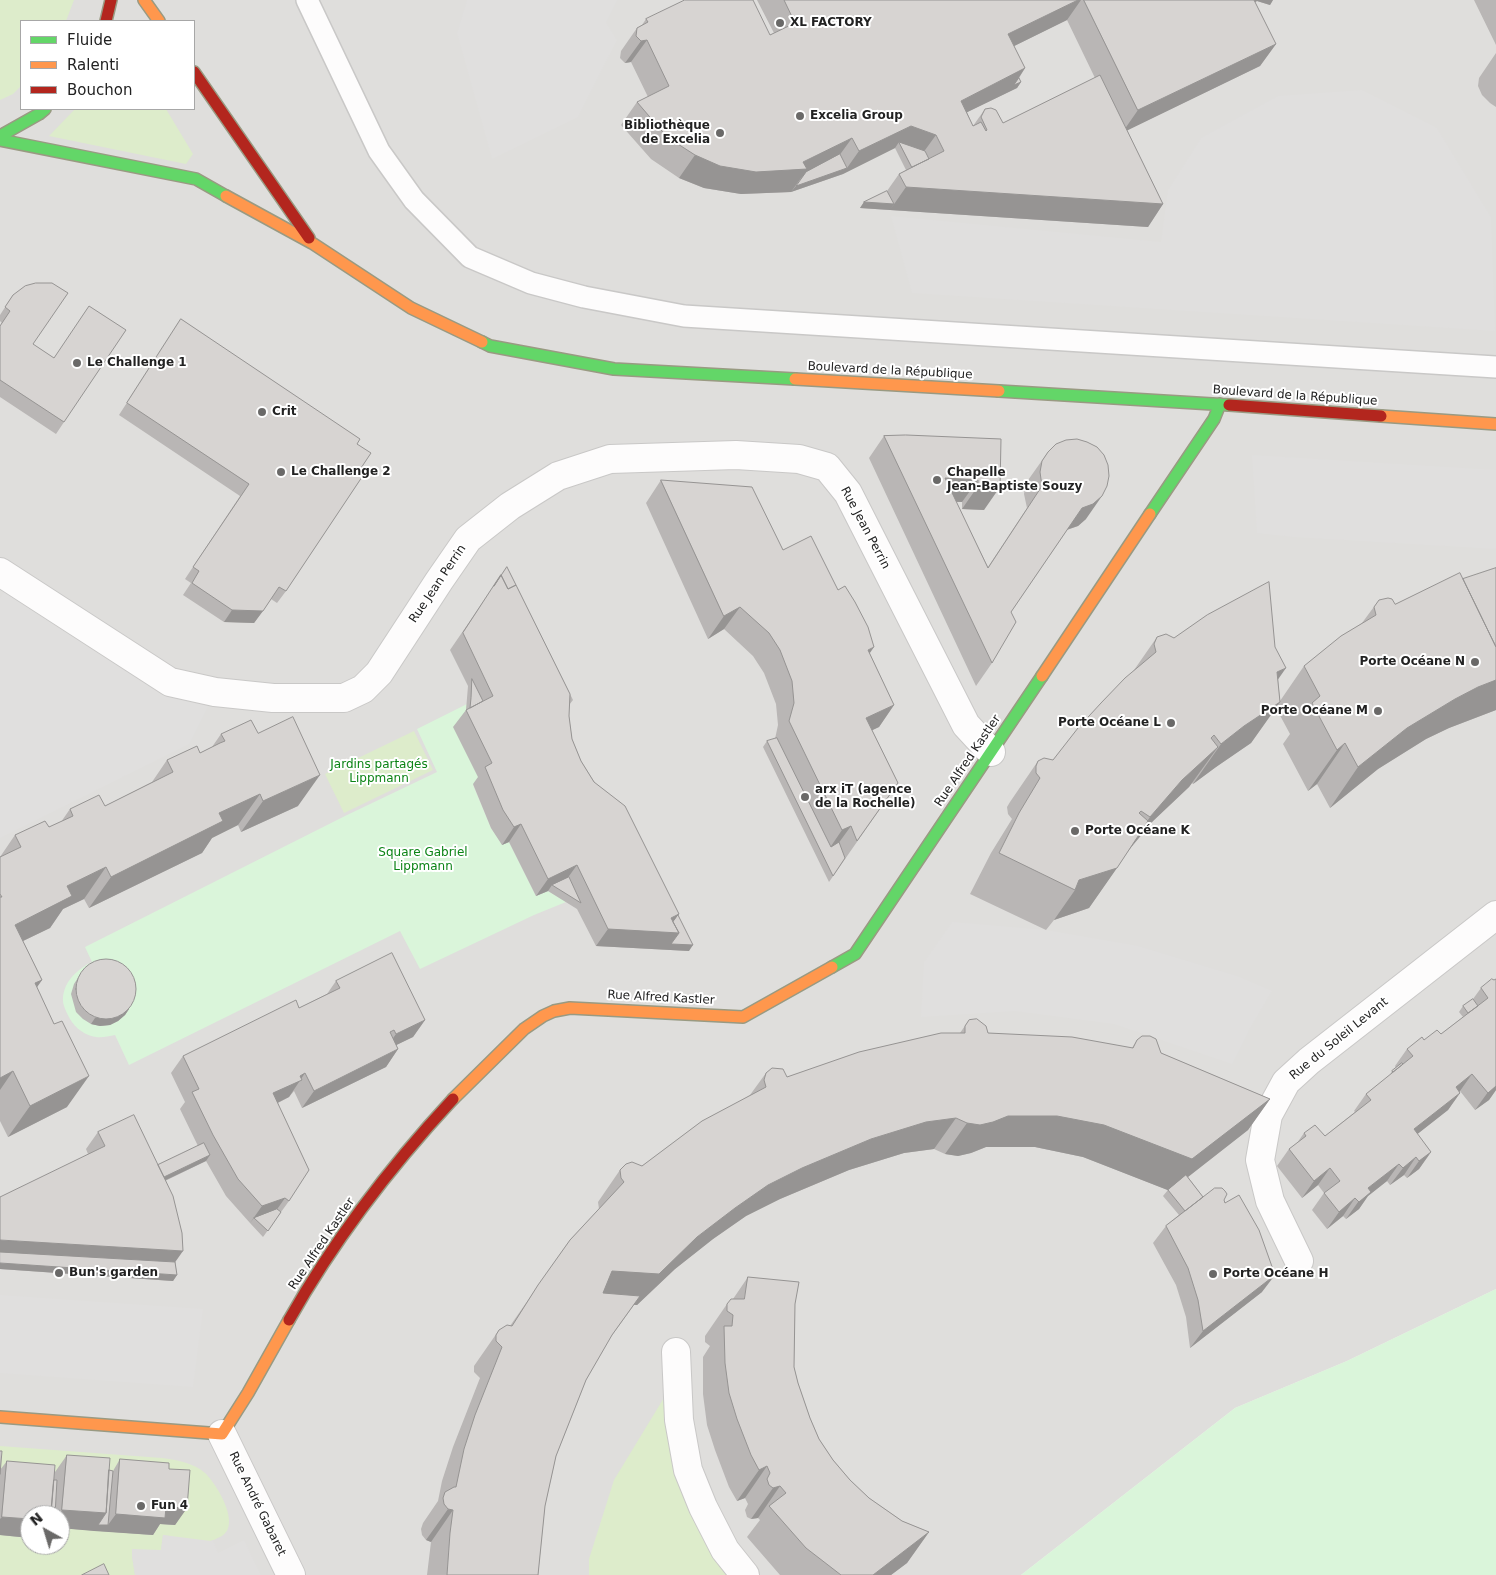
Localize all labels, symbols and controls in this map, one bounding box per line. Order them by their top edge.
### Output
place label: XL FACTORY [790,16,872,30]
marker: XL FACTORY [774,17,786,29]
legend [20,20,195,110]
text: Fluide [67,31,112,49]
text: Ralenti [67,56,119,74]
text: Bouchon [67,81,132,99]
place label: Excelia Group [810,109,903,123]
marker: Excelia Group [794,110,806,122]
place label: Bibliothèque de Excelia [624,119,710,147]
marker: Bibliothèque de Excelia [714,127,726,139]
place label: Le Challenge 1 [87,356,187,370]
marker: Le Challenge 1 [71,357,83,369]
street label: Boulevard de la République [807,359,973,383]
street label: Boulevard de la République [1212,383,1378,409]
place label: Crit [272,405,297,419]
marker: Crit [256,406,268,418]
place label: Le Challenge 2 [291,465,391,479]
marker: Le Challenge 2 [275,466,287,478]
place label: Chapelle Jean-Baptiste Souzy [947,466,1082,494]
marker: Chapelle Jean-Baptiste Souzy [931,474,943,486]
street label: Rue Jean Perrin [837,484,893,572]
street label: Rue Jean Perrin [407,542,469,626]
place label: Porte Océane N [1360,655,1465,669]
marker: Porte Océane N [1469,656,1481,668]
place label: Porte Océane M [1261,704,1368,718]
marker: Porte Océane M [1372,705,1384,717]
street label: Rue Alfred Kastler [932,712,1004,810]
place label: Porte Océane L [1058,716,1161,730]
marker: Porte Océane L [1165,717,1177,729]
park label: Jardins partagés Lippmann [330,758,428,786]
place label: arx iT (agence de la Rochelle) [815,783,915,811]
marker: arx iT (agence de la Rochelle) [799,791,811,803]
place label: Porte Océane K [1085,824,1190,838]
marker: Porte Océane K [1069,825,1081,837]
park label: Square Gabriel Lippmann [378,846,468,874]
street label: Rue Alfred Kastler [607,988,715,1008]
street label: Rue du Soleil Levant [1287,995,1391,1083]
street label: Rue Alfred Kastler [286,1195,358,1293]
place label: Bun's garden [69,1266,158,1280]
marker: Bun's garden [53,1267,65,1279]
place label: Porte Océane H [1223,1267,1328,1281]
marker: Porte Océane H [1207,1268,1219,1280]
street label: Rue André Gabaret [225,1449,289,1559]
place label: Fun 4 [151,1499,188,1513]
marker: Fun 4 [135,1500,147,1512]
north arrow [20,1505,70,1555]
text: N [27,1509,46,1529]

